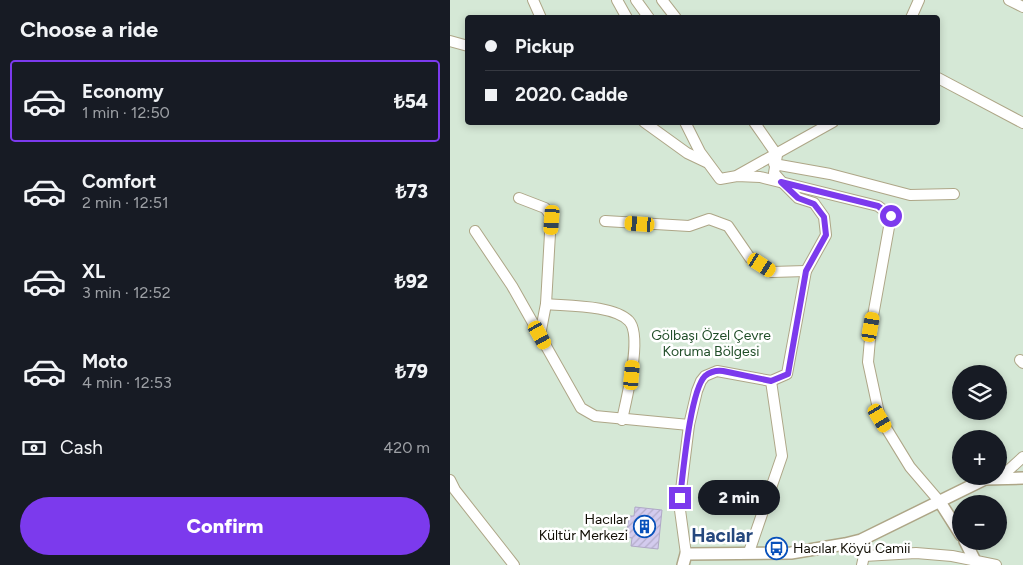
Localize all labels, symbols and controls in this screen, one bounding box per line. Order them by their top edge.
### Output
text: Choose a ride [20,16,158,43]
text: Pickup [515,35,574,58]
icon: car [22,79,67,124]
text: Economy [82,80,164,103]
text: 2020. Cadde [515,83,628,106]
text: ₺54 [394,90,428,113]
text: 1 min · 12:50 [82,103,170,122]
icon: car [22,169,67,214]
text: Comfort [82,170,157,193]
text: ₺73 [396,180,428,203]
text: 2 min · 12:51 [82,193,169,212]
car [543,205,560,235]
route start [880,205,902,227]
car [624,215,655,233]
car [745,251,778,279]
icon: car [22,259,67,304]
text: XL [82,260,105,283]
text: ₺92 [395,270,428,293]
text: 3 min · 12:52 [82,283,171,302]
car [861,311,880,343]
car [526,318,553,352]
park label: Gölbaşı Özel Çevre Koruma Bölgesi [651,327,771,360]
icon: car [22,349,67,394]
text: Moto [82,350,128,373]
car [623,359,640,391]
text: ₺79 [395,360,428,383]
map controls [952,365,1007,550]
button: layers [952,365,1007,420]
text: 4 min · 12:53 [82,373,172,392]
car [865,401,894,435]
button: + [952,430,1007,485]
icon: cash [20,434,48,462]
text: Cash [60,436,103,459]
text: 420 m [383,438,430,457]
callout: 2 min [698,480,780,516]
route end [669,487,691,509]
text: 2 min [719,488,759,507]
button: − [952,495,1007,550]
button: Confirm [20,497,430,555]
place label: Hacılar Kültür Merkezi [539,511,628,544]
building icon: Hacılar Kültür Merkezi [632,515,656,539]
district label: Hacılar [691,524,753,547]
bus stop icon: Hacılar Köyü Camii [765,536,789,560]
place label: Hacılar Köyü Camii [793,540,911,557]

